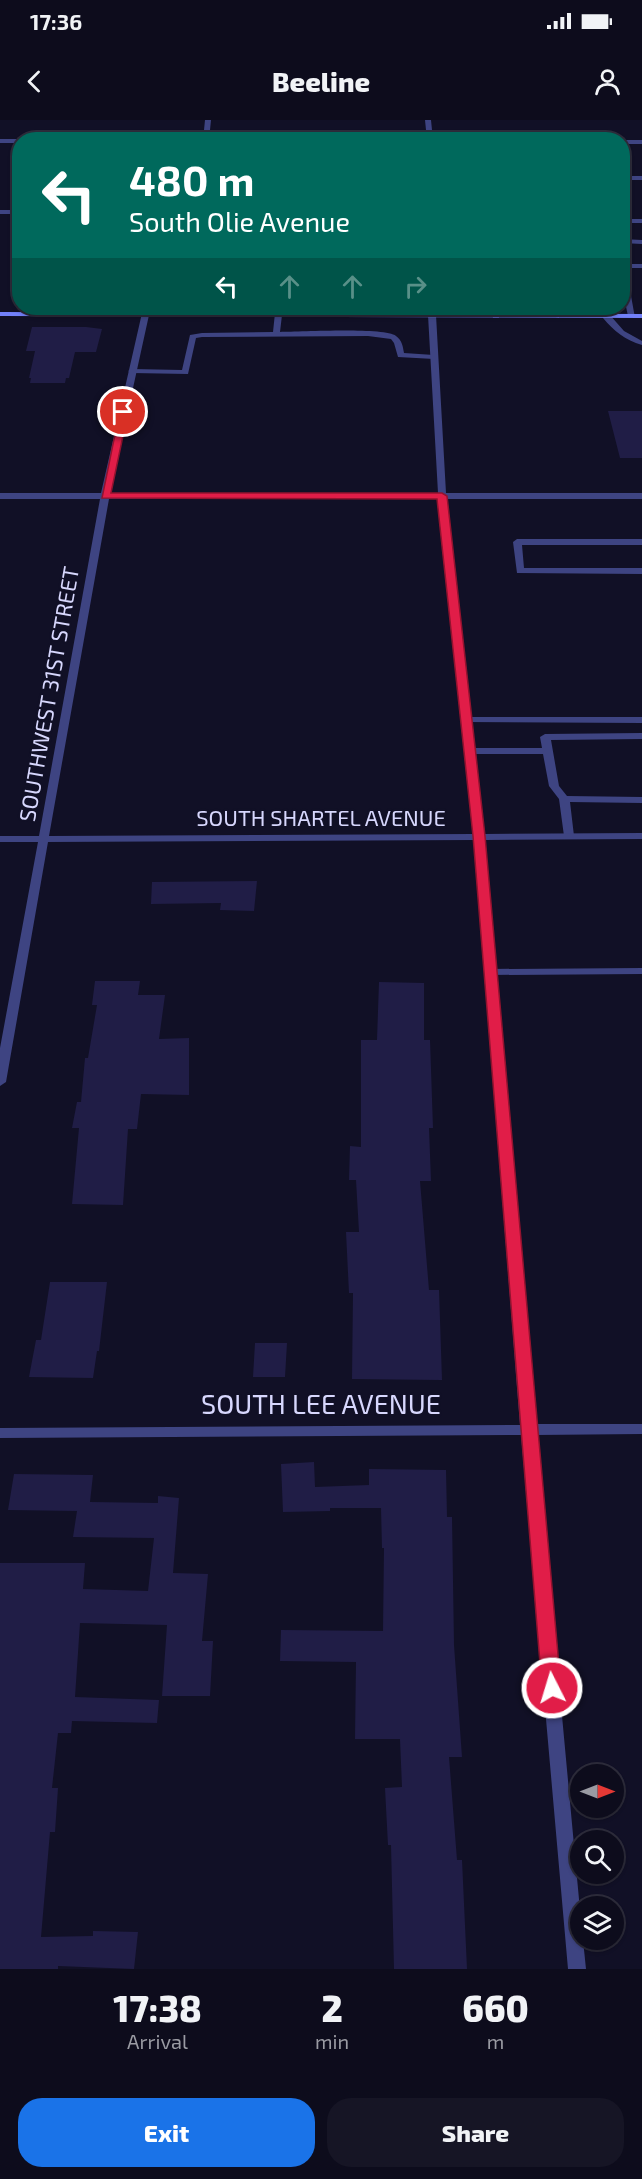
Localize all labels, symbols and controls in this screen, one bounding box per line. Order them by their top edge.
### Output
text: 17:36 [30,8,82,34]
icon: back [18,65,51,98]
text: Beeline [272,65,370,97]
icon: person [591,65,624,98]
text: 480 m [129,154,255,204]
icon: left [30,156,108,234]
text: South Olie Avenue [129,205,350,237]
icon: left [210,270,243,303]
icon: ahead [273,270,306,303]
icon: ahead [336,270,369,303]
icon: right [399,270,432,303]
pin [97,386,148,437]
icon: arrive [106,395,139,428]
street label: SOUTHWEST 31ST STREET [13,564,83,823]
street label: SOUTH SHARTEL AVENUE [196,804,446,830]
street label: SOUTH LEE AVENUE [201,1387,441,1419]
position arrow [520,1656,584,1720]
north arrow [570,1764,624,1818]
map controls [570,1764,624,1950]
button: search [570,1830,624,1884]
button: layers [570,1896,624,1950]
text: 17:38 [113,1986,202,2029]
text: 2 [321,1986,343,2029]
text: 660 [462,1986,529,2029]
text: Arrival [127,2029,188,2053]
text: min [315,2029,349,2053]
text: m [487,2029,504,2053]
button: Exit [18,2098,315,2167]
button: Share [327,2098,624,2167]

